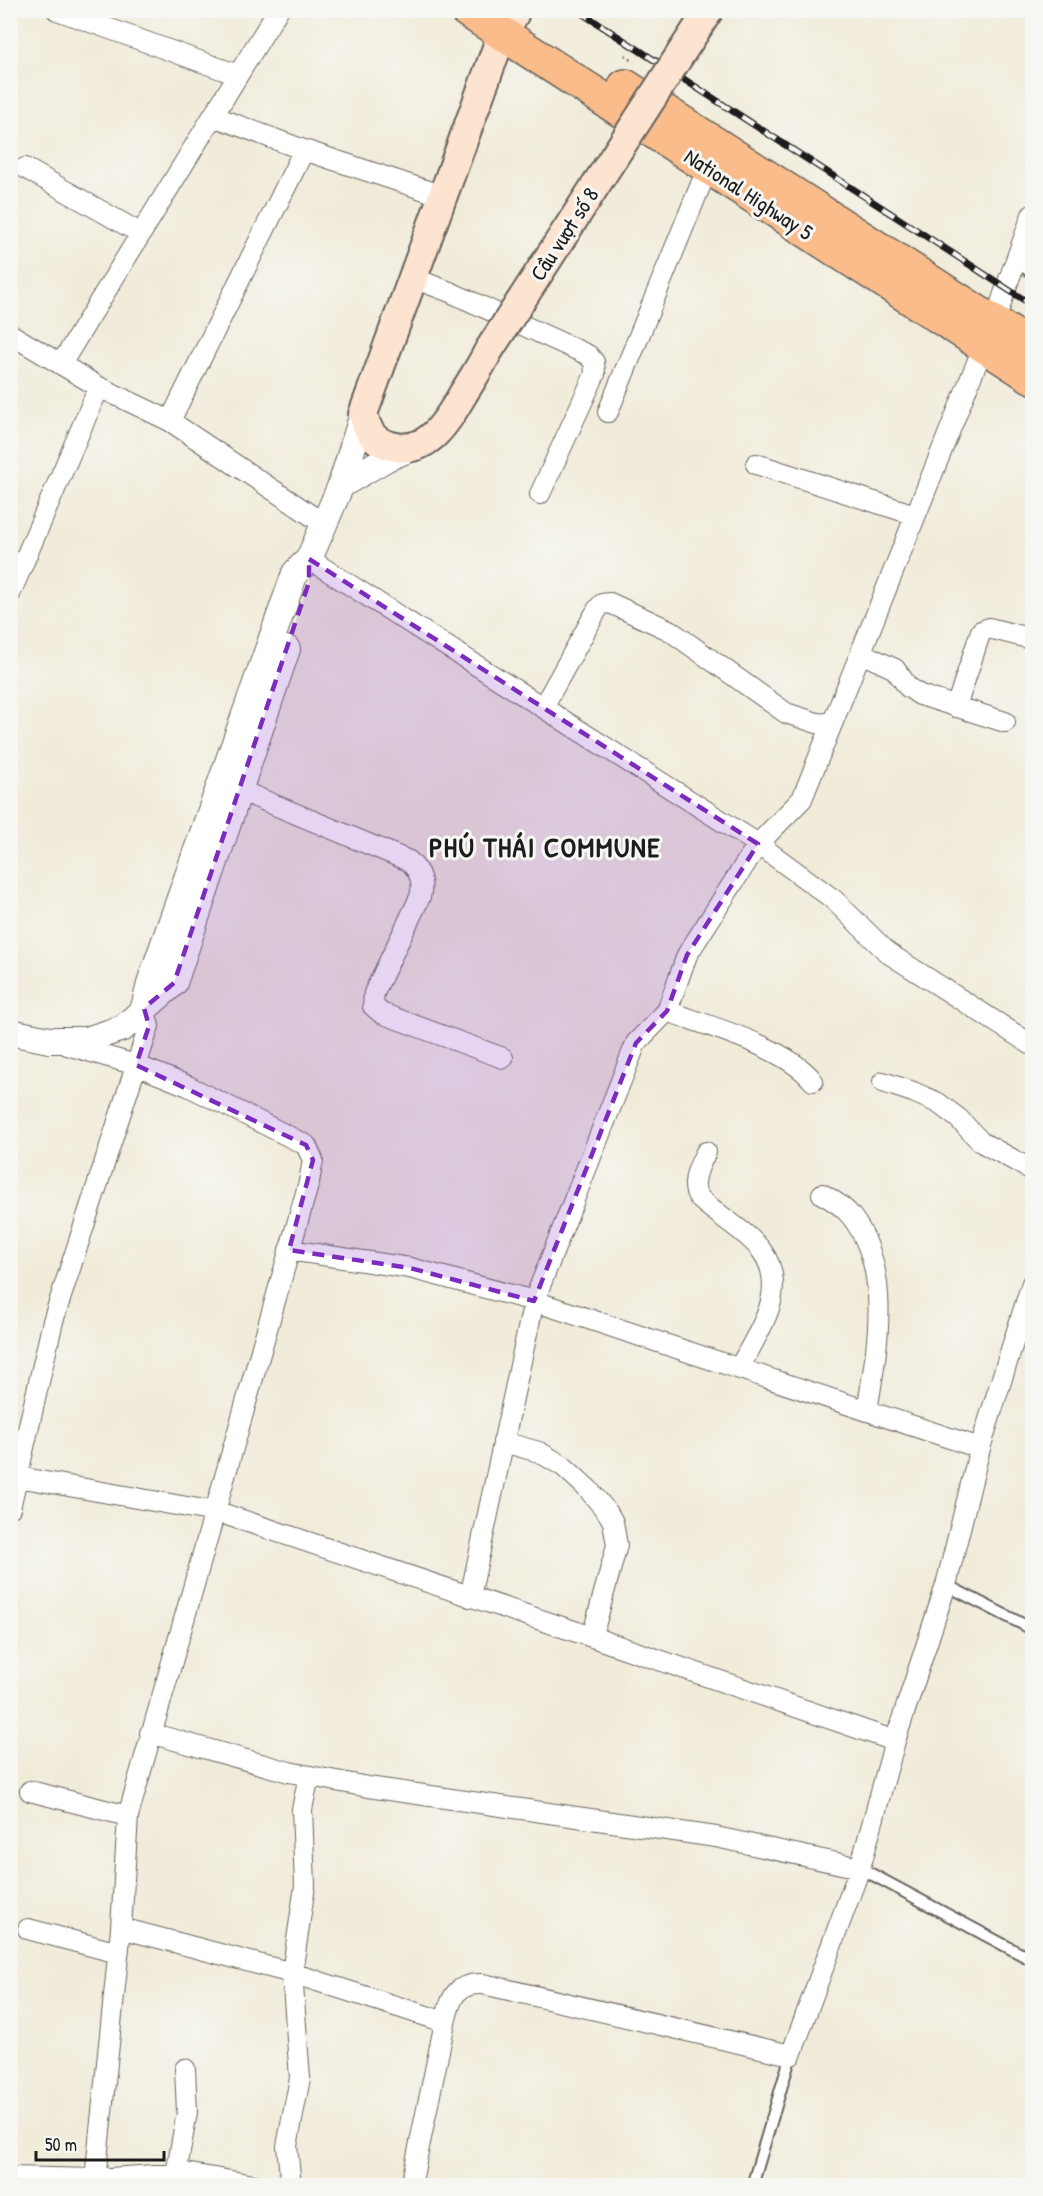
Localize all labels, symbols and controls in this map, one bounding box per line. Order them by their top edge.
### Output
street label: National Highway 5 [679,141,819,247]
street label: Cầu vượt số 8 [523,182,605,286]
district label: PHÚ THÁI COMMUNE [429,828,661,866]
scale bar [36,2124,164,2162]
text: 50 m [45,2132,77,2157]

